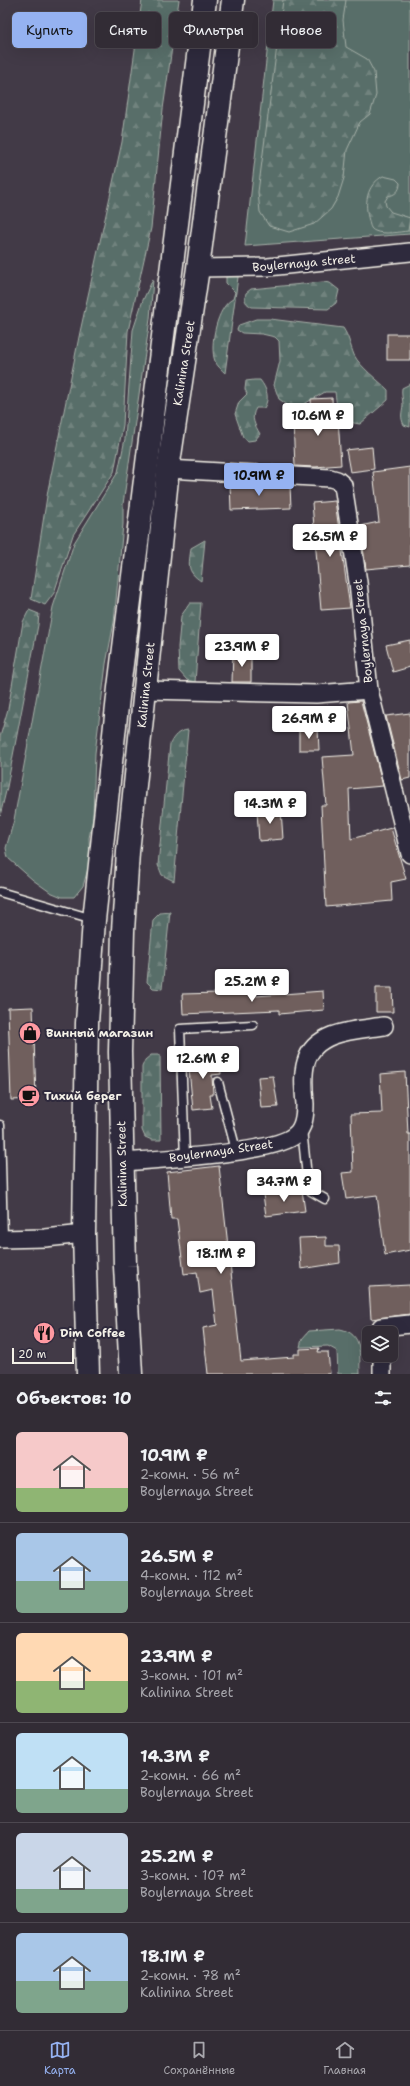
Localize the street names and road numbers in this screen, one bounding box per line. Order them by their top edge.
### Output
street label: Boylernaya street [252,251,356,275]
street label: Kalinina Street [169,319,199,407]
street label: Boylernaya Street [350,578,376,684]
street label: Kalinina Street [134,641,158,729]
street label: Kalinina Street [113,1121,131,1207]
street label: Boylernaya Street [168,1136,274,1166]

